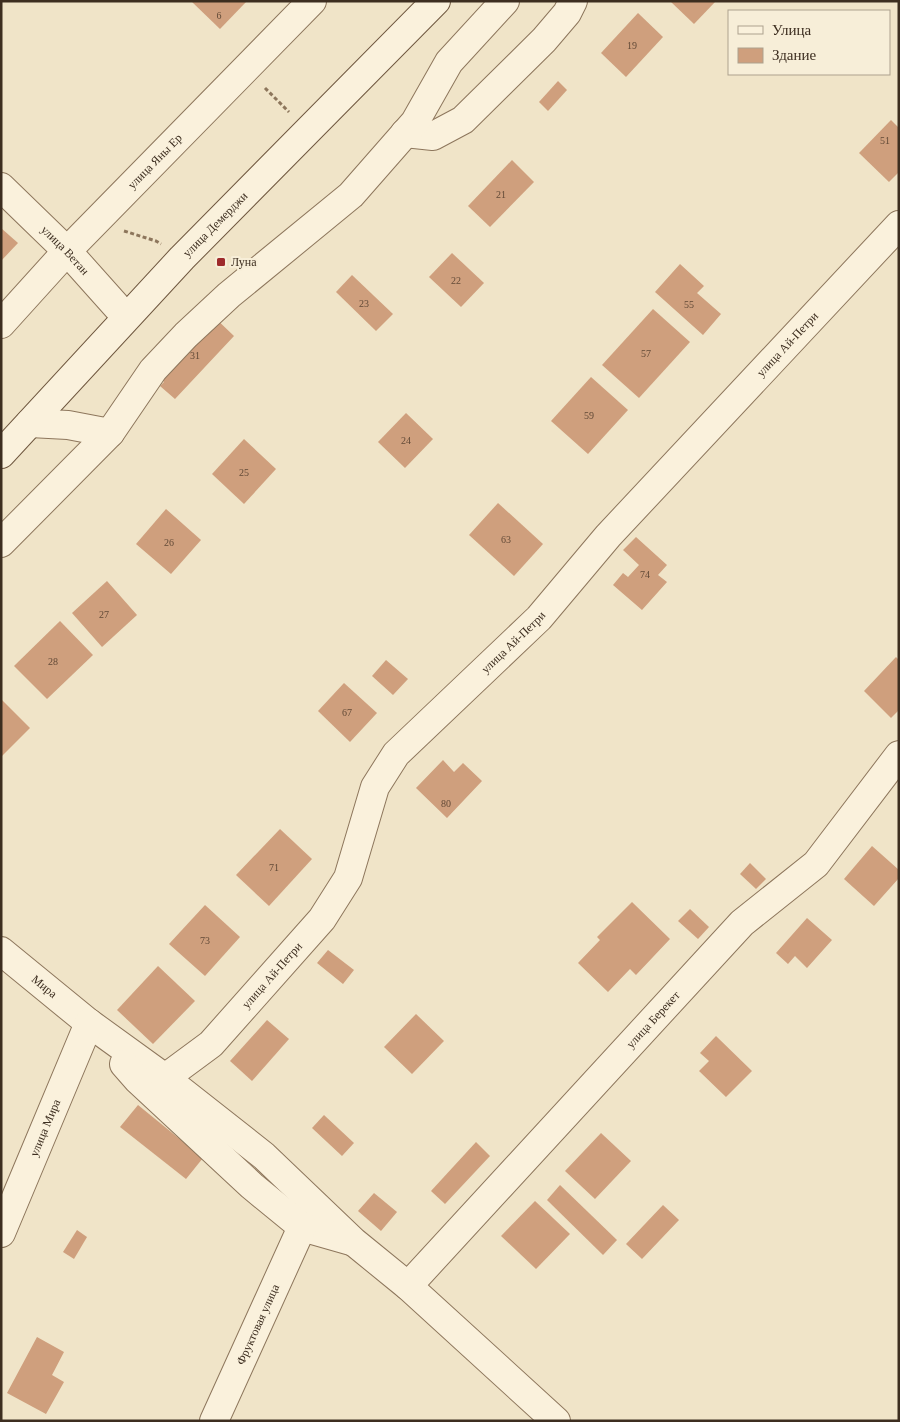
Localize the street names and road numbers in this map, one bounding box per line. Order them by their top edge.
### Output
street label: улица Яны Ер [125,131,185,192]
street label: улица Демерджи [180,189,251,260]
street label: улица Ветан [38,223,92,278]
street label: улица Ай-Петри [754,309,821,380]
street label: улица Ай-Петри [478,608,549,676]
street label: улица Ай-Петри [239,939,305,1011]
street label: Мира [29,972,60,1001]
street label: улица Берекет [623,988,683,1051]
street label: улица Мира [27,1096,64,1159]
street label: Фруктовая улица [233,1281,282,1367]

